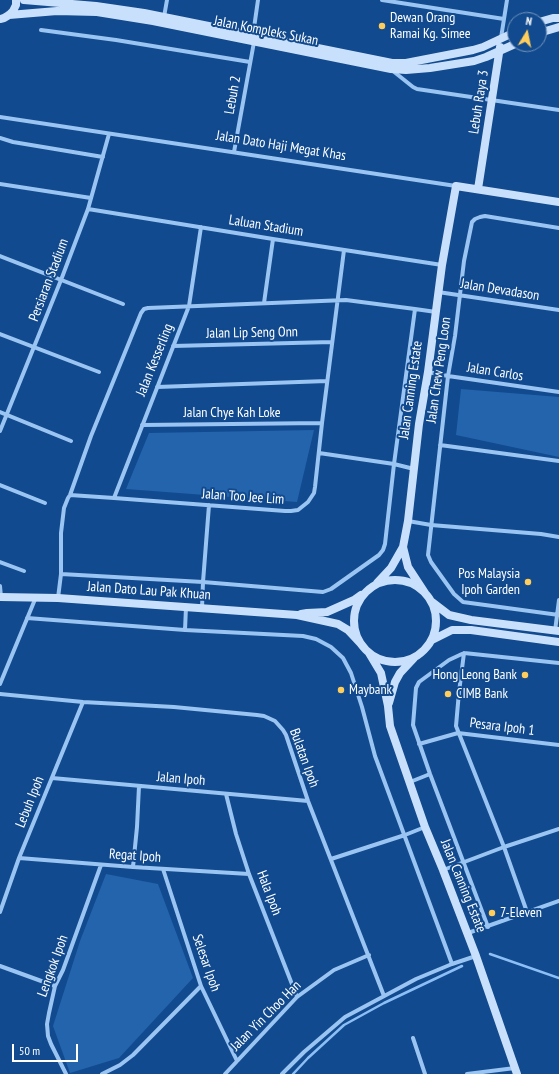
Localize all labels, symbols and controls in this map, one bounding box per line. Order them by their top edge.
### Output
place label: Dewan Orang Ramai Kg. Simee [390,10,470,42]
north arrow [507,12,547,52]
street label: Jalan Kompleks Sukan [212,13,320,49]
text: N [525,14,533,29]
marker: Dewan Orang Ramai Kg. Simee [377,21,387,31]
street label: Lebuh Raya 3 [466,69,492,135]
street label: Lebuh 2 [221,75,245,115]
street label: Jalan Dato Haji Megat Khas [215,127,347,165]
street label: Laluan Stadium [228,212,304,240]
street label: Persiaran Stadium [26,236,72,324]
street label: Jalan Devadason [459,275,541,305]
street label: Jalan Chew Peng Loon [423,316,455,424]
street label: Jalan Kesserling [133,321,177,399]
street label: Jalan Lip Seng Onn [206,324,298,342]
street label: Jalan Canning Estate [396,340,426,440]
street label: Jalan Carlos [466,359,524,385]
street label: Jalan Chye Kah Loke [183,405,281,421]
street label: Jalan Too Jee Lim [201,486,285,508]
place label: Pos Malaysia Ipoh Garden [458,566,520,598]
marker: Pos Malaysia Ipoh Garden [523,577,533,587]
street label: Jalan Dato Lau Pak Khuan [87,578,211,604]
place label: Hong Leong Bank [432,667,517,683]
marker: Hong Leong Bank [520,670,530,680]
place label: Maybank [349,682,392,698]
marker: Maybank [336,685,346,695]
place label: CIMB Bank [456,686,508,702]
marker: CIMB Bank [443,689,453,699]
street label: Pesara Ipoh 1 [469,715,535,739]
street label: Bulatan Ipoh [286,726,322,790]
street label: Jalan Ipoh [156,769,206,789]
street label: Lebuh Ipoh [12,774,48,830]
street label: Jalan Canning Estate [437,837,489,935]
street label: Regat Ipoh [109,846,161,866]
street label: Hala Ipoh [253,868,285,918]
place label: 7-Eleven [500,905,542,921]
marker: 7-Eleven [487,908,497,918]
street label: Selesar Ipoh [188,932,224,994]
street label: Lengkok Ipoh [34,933,72,999]
street label: Jalan Yin Choo Han [227,977,305,1055]
scale bar [14,1036,80,1062]
text: 50 m [19,1043,40,1058]

